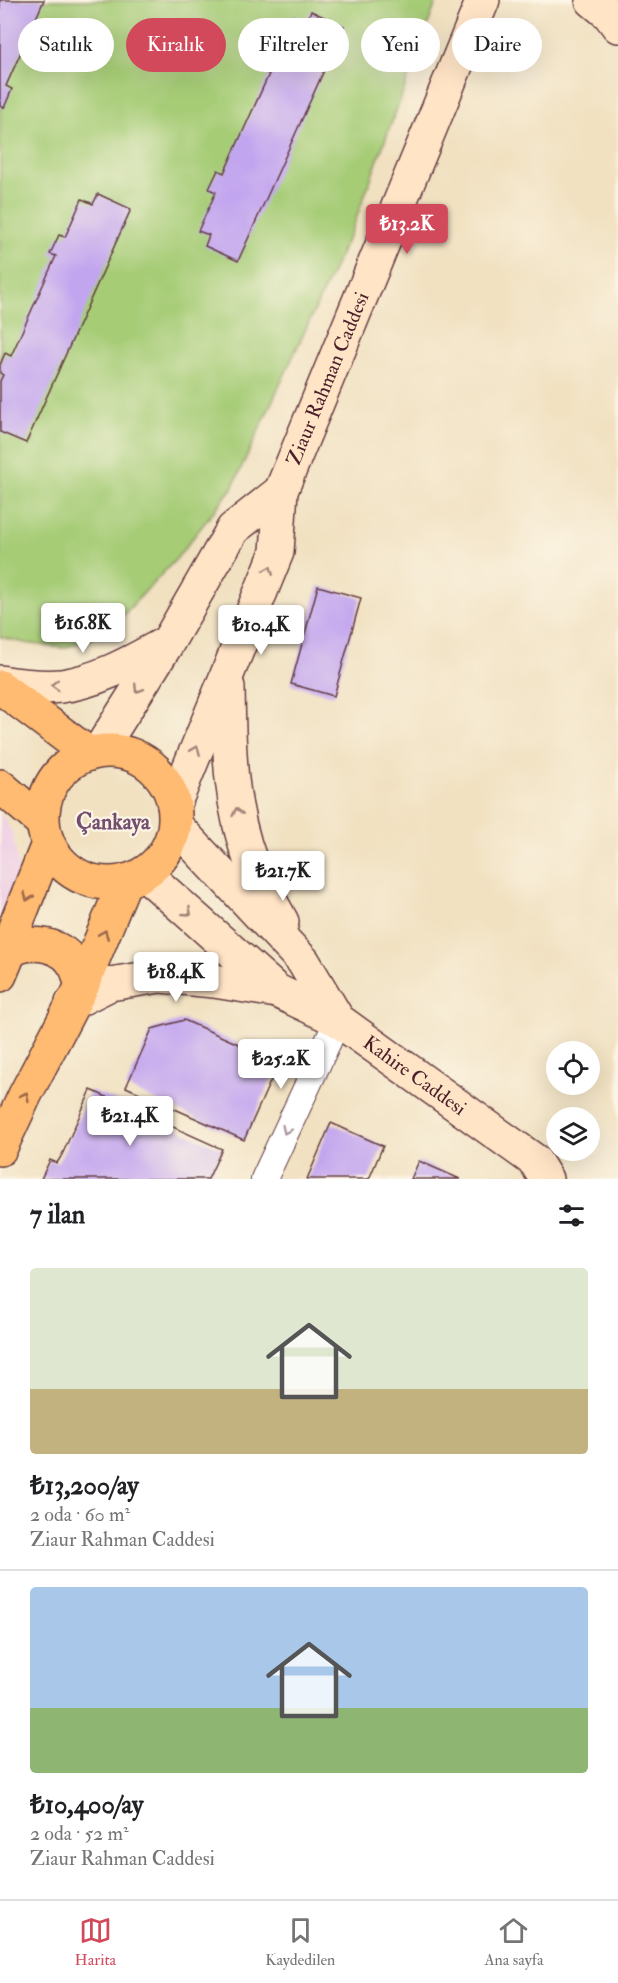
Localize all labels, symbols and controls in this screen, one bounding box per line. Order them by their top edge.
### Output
chip: Satılık [18,18,114,72]
chip: Kiralık [126,18,226,72]
chip: Filtreler [238,18,349,72]
chip: Yeni [361,18,440,72]
chip: Daire [452,18,542,72]
pin: ₺13.2K [358,204,456,255]
text: ₺13.2K [380,211,434,236]
street label: Ziaur Rahman Caddesi [281,288,375,469]
one-way arrow [262,565,274,576]
pin: ₺16.8K [34,603,132,654]
pin: ₺10.4K [212,605,310,656]
text: ₺16.8K [55,610,111,635]
text: ₺10.4K [232,612,290,637]
one-way arrow [51,678,60,691]
one-way arrow [134,683,146,693]
one-way arrow [189,746,201,757]
one-way arrow [231,807,244,817]
district label: Çankaya [76,808,151,837]
pin: ₺21.7K [234,851,332,902]
text: ₺21.7K [256,858,310,883]
one-way arrow [22,891,35,902]
one-way arrow [181,905,191,916]
one-way arrow [97,929,109,940]
pin: ₺18.4K [127,952,225,1003]
text: ₺18.4K [148,959,204,984]
street label: Kahire Caddesi [358,1030,471,1121]
pin: ₺25.2K [232,1039,330,1090]
map controls [546,1041,600,1161]
button: locate [546,1041,600,1095]
text: ₺25.2K [252,1046,310,1071]
one-way arrow [17,1092,29,1103]
pin: ₺21.4K [81,1096,179,1147]
text: ₺21.4K [101,1103,159,1128]
button: layers [546,1107,600,1161]
one-way arrow [282,1124,294,1135]
text: 7 ilan [30,1199,85,1231]
icon: filters [555,1199,588,1232]
icon: home [255,1307,363,1415]
text: ₺13,200/ay [30,1470,139,1502]
text: 2 oda · 60 m² [30,1502,130,1527]
text: Ziaur Rahman Caddesi [30,1527,215,1552]
icon: home [255,1626,363,1734]
text: ₺10,400/ay [30,1789,143,1821]
text: 2 oda · 52 m² [30,1821,129,1846]
text: Ziaur Rahman Caddesi [30,1846,215,1871]
tab: Harita [75,1914,116,1970]
tab: Kaydedilen [265,1914,335,1970]
tab: Ana sayfa [484,1914,543,1970]

